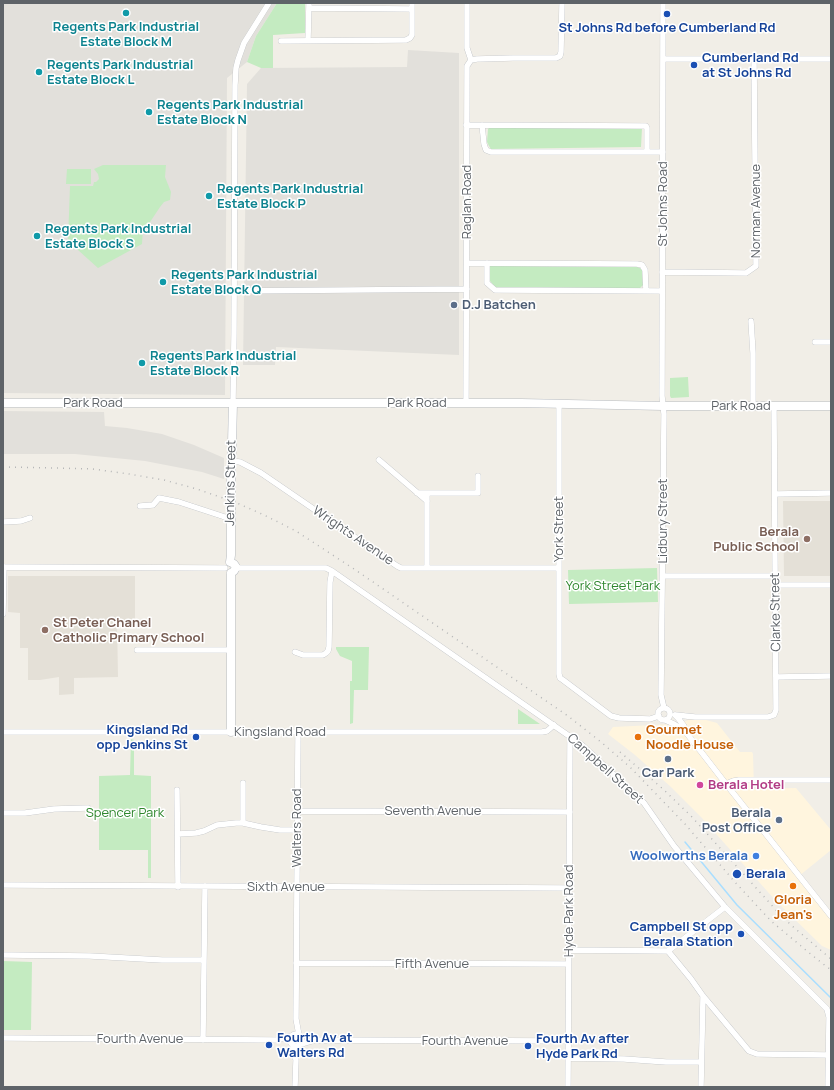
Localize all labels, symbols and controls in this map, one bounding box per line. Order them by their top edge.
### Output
marker: Regents Park Industrial Estate Block M [121,8,131,18]
marker: St Johns Rd before Cumberland Rd [662,9,672,19]
place label: Regents Park Industrial Estate Block M [53,19,199,50]
place label: St Johns Rd before Cumberland Rd [558,20,776,36]
place label: Cumberland Rd at St Johns Rd [702,50,799,81]
place label: Regents Park Industrial Estate Block L [47,57,193,88]
marker: Cumberland Rd at St Johns Rd [689,60,699,70]
marker: Regents Park Industrial Estate Block L [34,67,44,77]
place label: Regents Park Industrial Estate Block N [157,97,303,128]
marker: Regents Park Industrial Estate Block N [144,107,154,117]
street label: St Johns Road [655,161,671,247]
street label: Norman Avenue [748,164,764,258]
street label: Raglan Road [459,165,475,239]
place label: Regents Park Industrial Estate Block P [217,181,363,212]
marker: Regents Park Industrial Estate Block P [204,191,214,201]
place label: Regents Park Industrial Estate Block S [45,221,191,252]
marker: Regents Park Industrial Estate Block S [32,231,42,241]
place label: Regents Park Industrial Estate Block Q [171,267,317,298]
marker: Regents Park Industrial Estate Block Q [158,277,168,287]
place label: D.J Batchen [462,297,536,313]
marker: D.J Batchen [449,300,459,310]
place label: Regents Park Industrial Estate Block R [150,348,296,379]
marker: Regents Park Industrial Estate Block R [137,358,147,368]
street label: Park Road [63,395,123,411]
street label: Park Road [387,395,447,411]
street label: Park Road [711,398,771,414]
street label: Jenkins Street [222,440,240,526]
street label: Lidbury Street [655,478,671,564]
street label: York Street [551,496,567,562]
street label: Wrights Avenue [309,503,397,569]
place label: Berala Public School [713,524,799,555]
marker: Berala Public School [802,534,812,544]
street label: Clarke Street [768,572,784,652]
park label: York Street Park [566,578,660,594]
place label: St Peter Chanel Catholic Primary School [53,615,204,646]
marker: St Peter Chanel Catholic Primary School [40,625,50,635]
place label: Kingsland Rd opp Jenkins St [96,722,188,753]
place label: Gourmet Noodle House [646,722,734,753]
street label: Kingsland Road [234,724,326,740]
street label: Campbell Street [564,731,646,807]
marker: Kingsland Rd opp Jenkins St [191,732,201,742]
marker: Gourmet Noodle House [633,732,643,742]
marker: Car Park [663,754,673,764]
place label: Car Park [642,765,694,781]
place label: Berala Hotel [708,777,784,793]
marker: Berala Hotel [695,780,705,790]
street label: Walters Road [289,788,305,868]
street label: Seventh Avenue [385,803,481,819]
park label: Spencer Park [86,805,164,821]
place label: Berala Post Office [702,805,771,836]
marker: Berala Post Office [774,815,784,825]
place label: Woolworths Berala [630,848,748,864]
marker: Woolworths Berala [751,851,761,861]
street label: Hyde Park Road [561,865,577,957]
place label: Berala [746,866,786,882]
marker: Berala [731,868,743,880]
street label: Sixth Avenue [247,879,325,895]
marker: Gloria Jean's [788,881,798,891]
place label: Gloria Jean's [774,892,812,923]
place label: Campbell St opp Berala Station [630,919,733,950]
marker: Campbell St opp Berala Station [736,929,746,939]
street label: Fifth Avenue [395,956,469,972]
place label: Fourth Av at Walters Rd [277,1030,352,1061]
street label: Fourth Avenue [97,1031,183,1047]
place label: Fourth Av after Hyde Park Rd [536,1031,629,1062]
street label: Fourth Avenue [422,1033,508,1049]
marker: Fourth Av at Walters Rd [264,1040,274,1050]
marker: Fourth Av after Hyde Park Rd [523,1041,533,1051]

